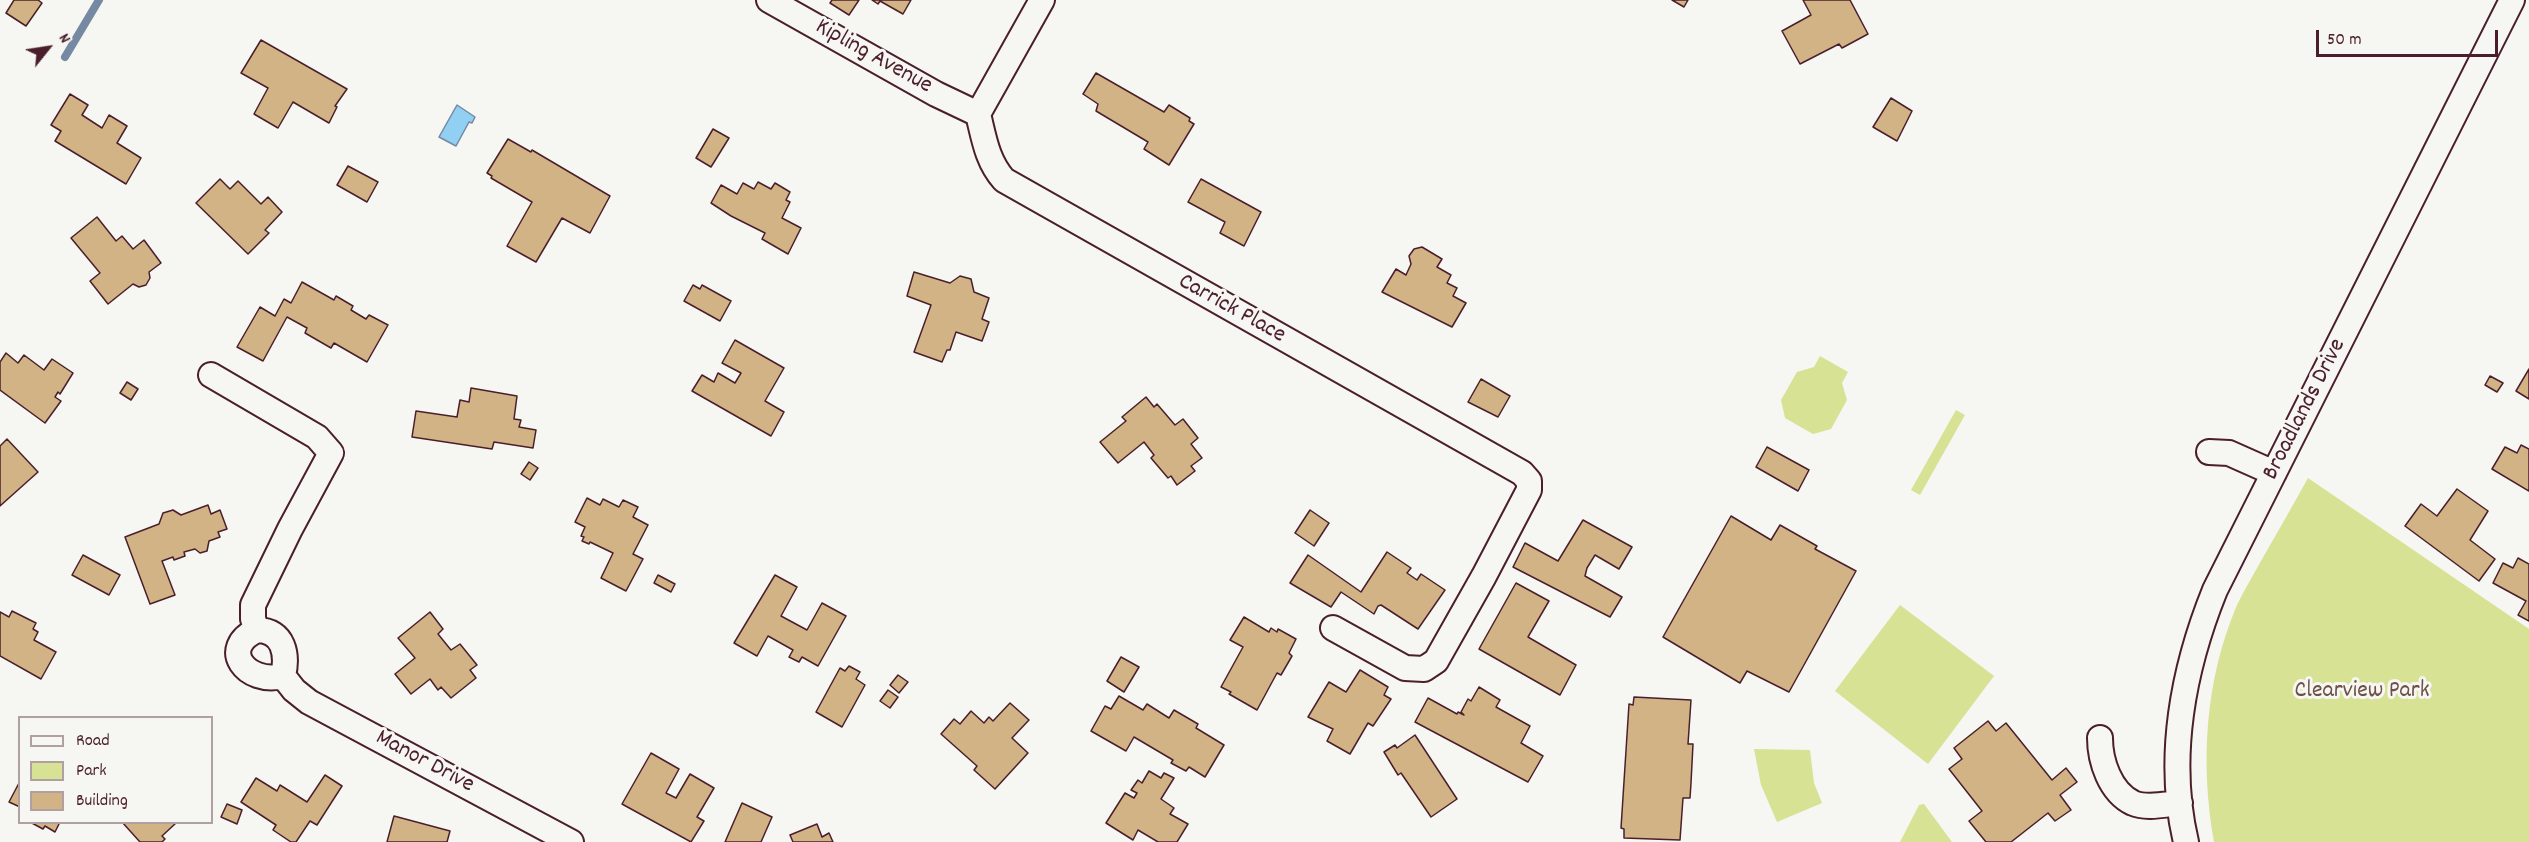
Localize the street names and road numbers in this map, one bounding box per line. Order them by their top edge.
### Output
street label: Kipling Avenue [809,14,937,102]
street label: Carrick Place [1172,269,1290,351]
street label: Broadlands Drive [2258,335,2354,485]
street label: Manor Drive [370,725,478,801]

